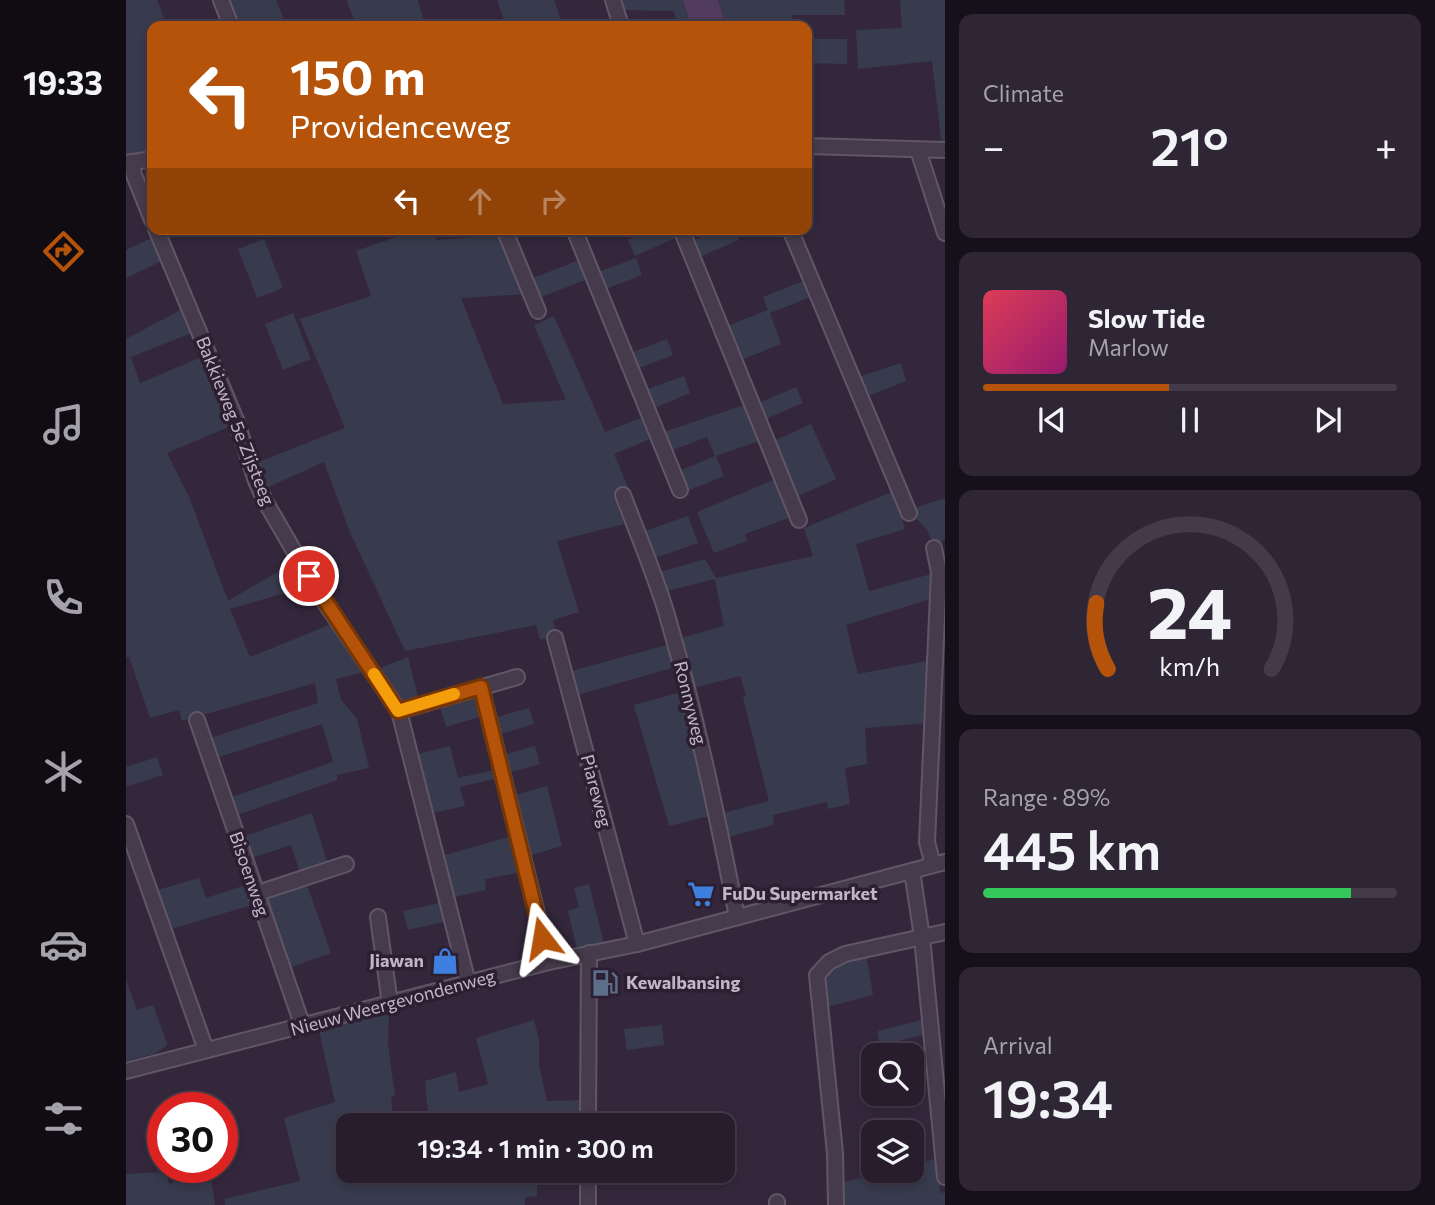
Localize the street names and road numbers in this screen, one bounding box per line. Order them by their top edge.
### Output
street label: Bakkieweg 5e Zijsteeg [192,333,280,508]
street label: Ronnyweg [670,659,712,747]
street label: Piareweg [577,752,617,830]
street label: Bisoenweg [225,828,275,919]
street label: Nieuw Weergevondenweg [288,964,498,1040]

